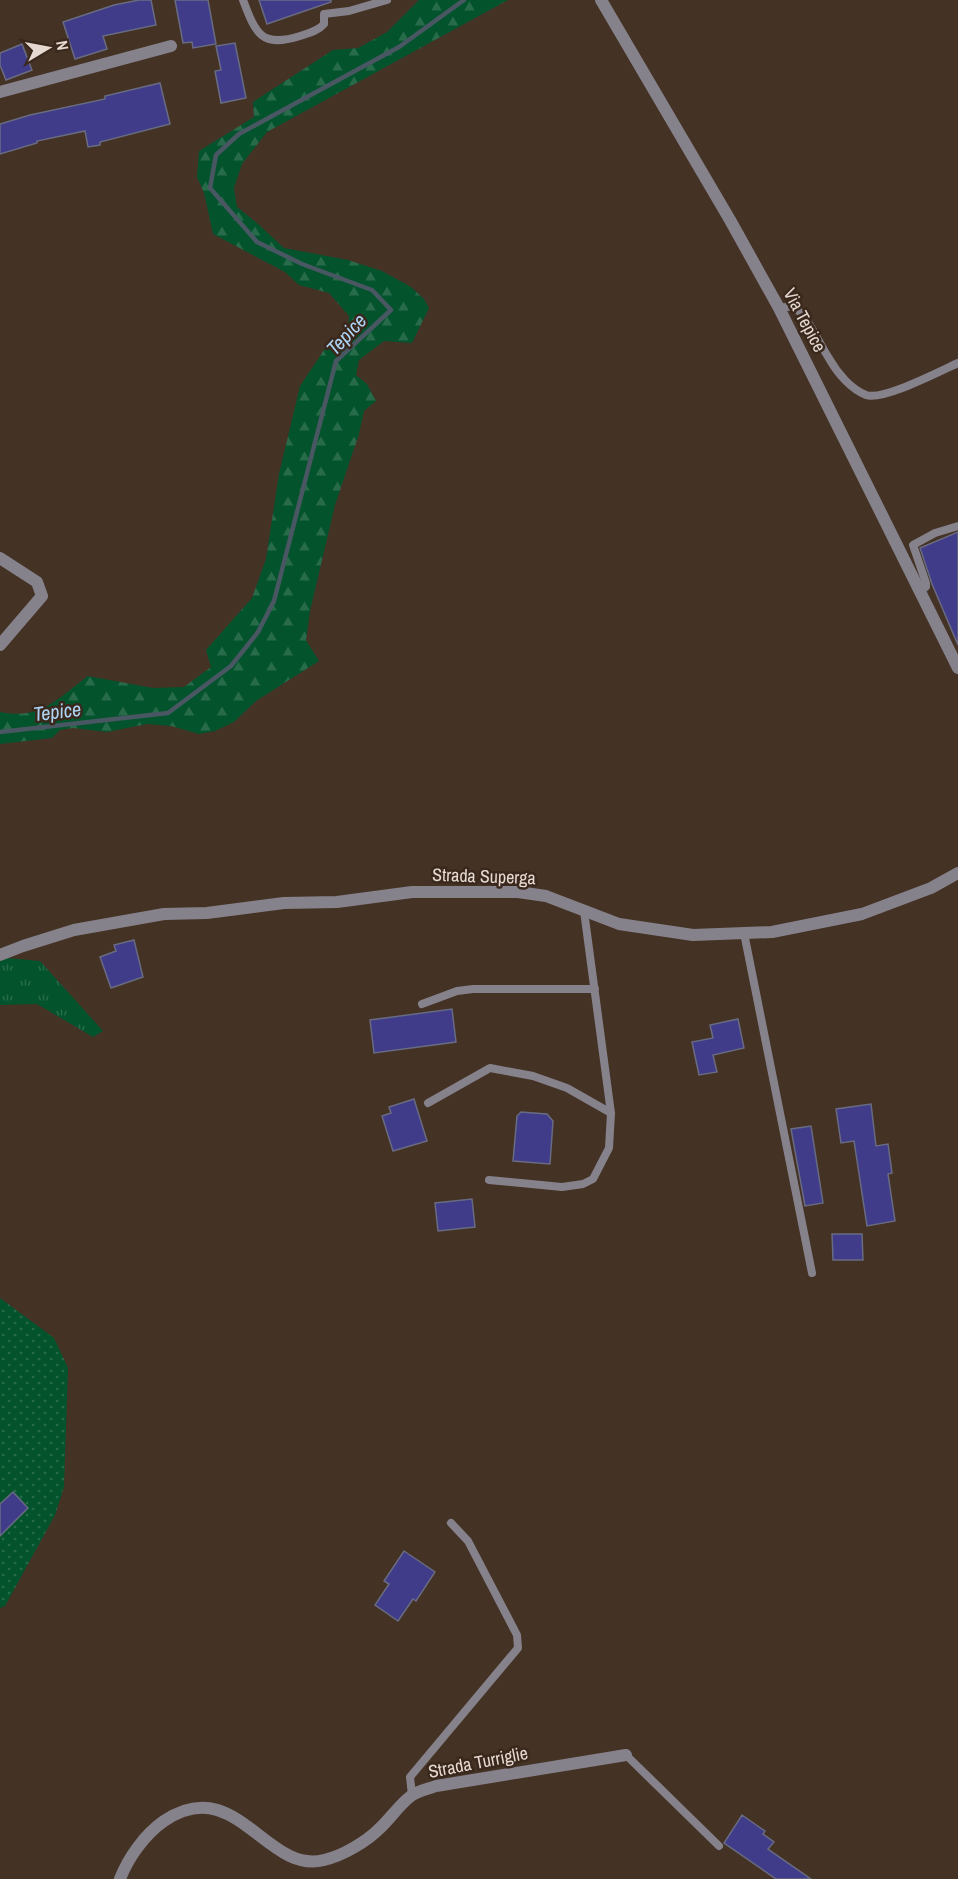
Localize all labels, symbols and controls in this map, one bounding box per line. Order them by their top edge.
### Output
north arrow [18,18,78,78]
text: N [51,39,74,52]
street label: Via Tepice [778,284,832,356]
water label: Tepice [320,307,372,361]
water label: Tepice [32,695,82,727]
street label: Strada Superga [432,862,536,890]
street label: Strada Turriglie [426,1740,530,1784]

